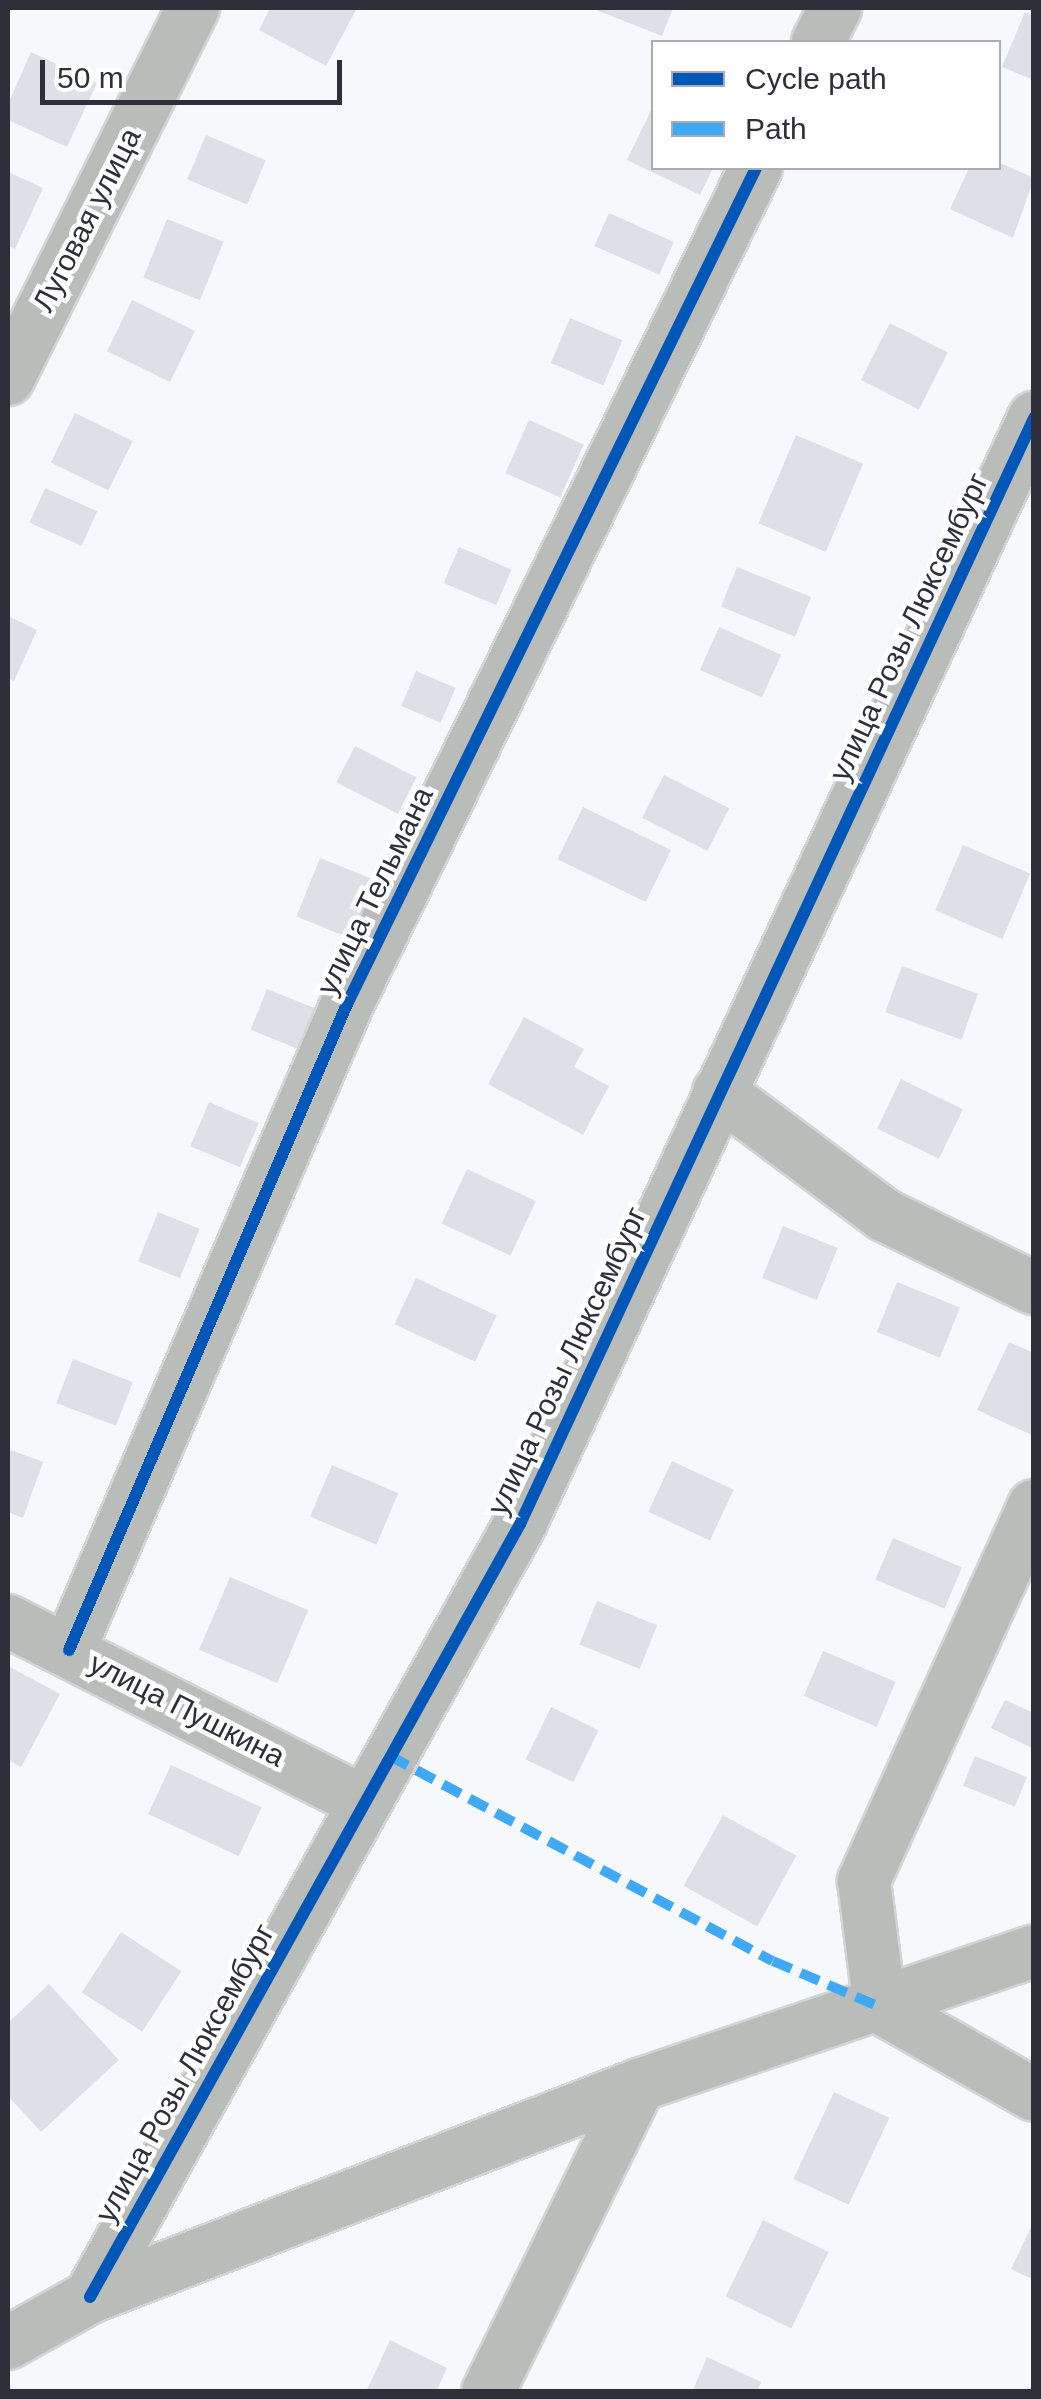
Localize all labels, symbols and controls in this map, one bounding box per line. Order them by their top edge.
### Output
scale bar [45,40,348,102]
legend [651,40,1001,170]
text: 50 m [57,61,124,94]
text: Cycle path [745,62,887,95]
text: Path [745,112,807,145]
street label: Луговая улица [25,122,149,318]
street label: улица Розы Люксембург [822,467,996,787]
street label: улица Тельмана [309,781,441,1001]
street label: улица Розы Люксембург [480,1201,654,1521]
street label: улица Пушкина [83,1645,291,1775]
street label: улица Розы Люксембург [88,1917,282,2229]

